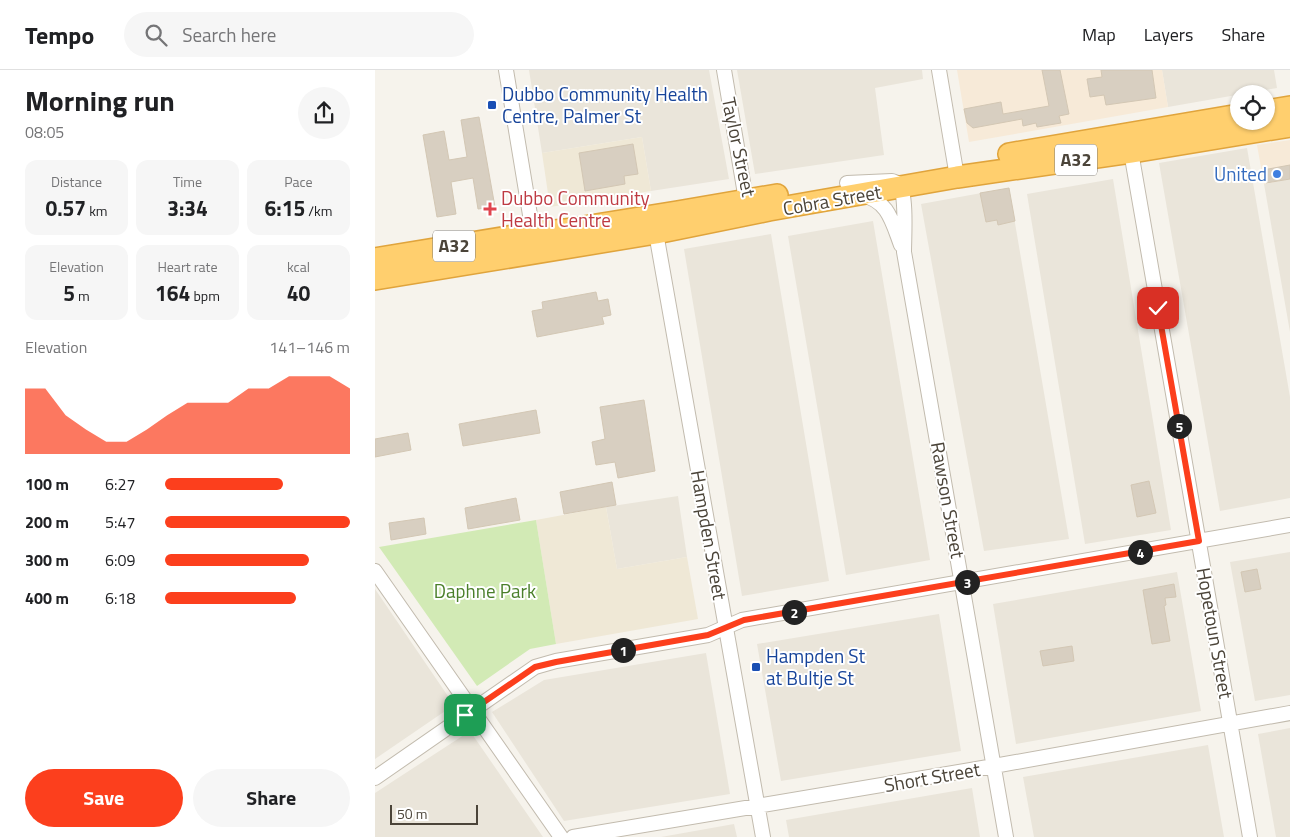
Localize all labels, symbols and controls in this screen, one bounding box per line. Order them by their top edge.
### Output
search box [124,12,474,57]
text: Tempo [25,17,94,53]
text: Search here [182,20,276,49]
icon: search [142,21,170,49]
text: Map [1082,21,1116,48]
text: Layers [1144,21,1193,48]
text: Share [1221,21,1265,48]
text: Morning run [25,79,175,122]
place label: Dubbo Community Health Centre, Palmer St [502,79,708,130]
map controls [1230,85,1275,130]
button: locate [1230,85,1275,130]
button: share [298,87,350,139]
street label: Taylor Street [715,94,764,200]
marker: Dubbo Community Health Centre, Palmer St [486,99,498,111]
text: 08:05 [25,120,64,144]
road number: A32 [1055,144,1097,176]
place label: United [1214,159,1267,188]
marker: United [1271,168,1283,180]
text: Distance [51,171,102,192]
text: Time [173,171,202,192]
text: Pace [284,171,313,192]
street label: Cobra Street [780,177,884,222]
place label: Dubbo Community Health Centre [501,183,650,234]
text: 0.57 [45,192,86,224]
text: 3:34 [167,192,208,224]
text: 6:15 [265,192,305,224]
text: km [86,200,108,221]
text: /km [305,200,332,221]
marker: Dubbo Community Health Centre [483,202,497,216]
road number: A32 [433,230,475,262]
text: Elevation [49,256,104,277]
text: Heart rate [157,256,218,277]
text: kcal [287,256,310,277]
text: 5 [63,277,75,309]
text: 164 [155,277,190,309]
text: 40 [287,277,310,309]
text: m [75,285,90,306]
text: bpm [190,285,220,306]
pin [1137,287,1179,329]
icon: check [1144,294,1172,322]
text: Elevation [25,335,87,359]
text: 141–146 m [269,335,350,359]
pin: 5 [1167,414,1191,438]
text: 5 [1176,416,1183,437]
street label: Rawson Street [924,439,973,561]
street label: Hampden Street [684,468,735,602]
text: 100 m [25,472,69,496]
text: 6:27 [105,472,135,496]
text: 200 m [25,510,69,534]
text: 5:47 [105,510,135,534]
pin: 4 [1127,540,1153,564]
text: 4 [1137,542,1144,563]
text: 300 m [25,548,69,572]
text: 6:09 [105,548,135,572]
street label: Hopetoun Street [1190,565,1241,701]
pin: 3 [955,570,979,594]
text: 3 [964,572,971,593]
park label: Daphne Park [434,576,536,605]
text: 400 m [25,586,69,610]
text: 6:18 [105,586,135,610]
pin: 2 [781,600,807,624]
text: 2 [791,602,798,623]
pin: 1 [611,638,635,662]
text: 1 [620,640,627,661]
place label: Hampden St at Bultje St [766,641,865,692]
marker: Hampden St at Bultje St [750,661,762,673]
pin [444,694,486,736]
icon: arrive [451,701,479,729]
street label: Short Street [882,754,982,799]
button: Save [25,769,183,827]
button: Share [193,769,350,827]
scale bar [390,802,477,825]
text: 50 m [397,803,427,824]

